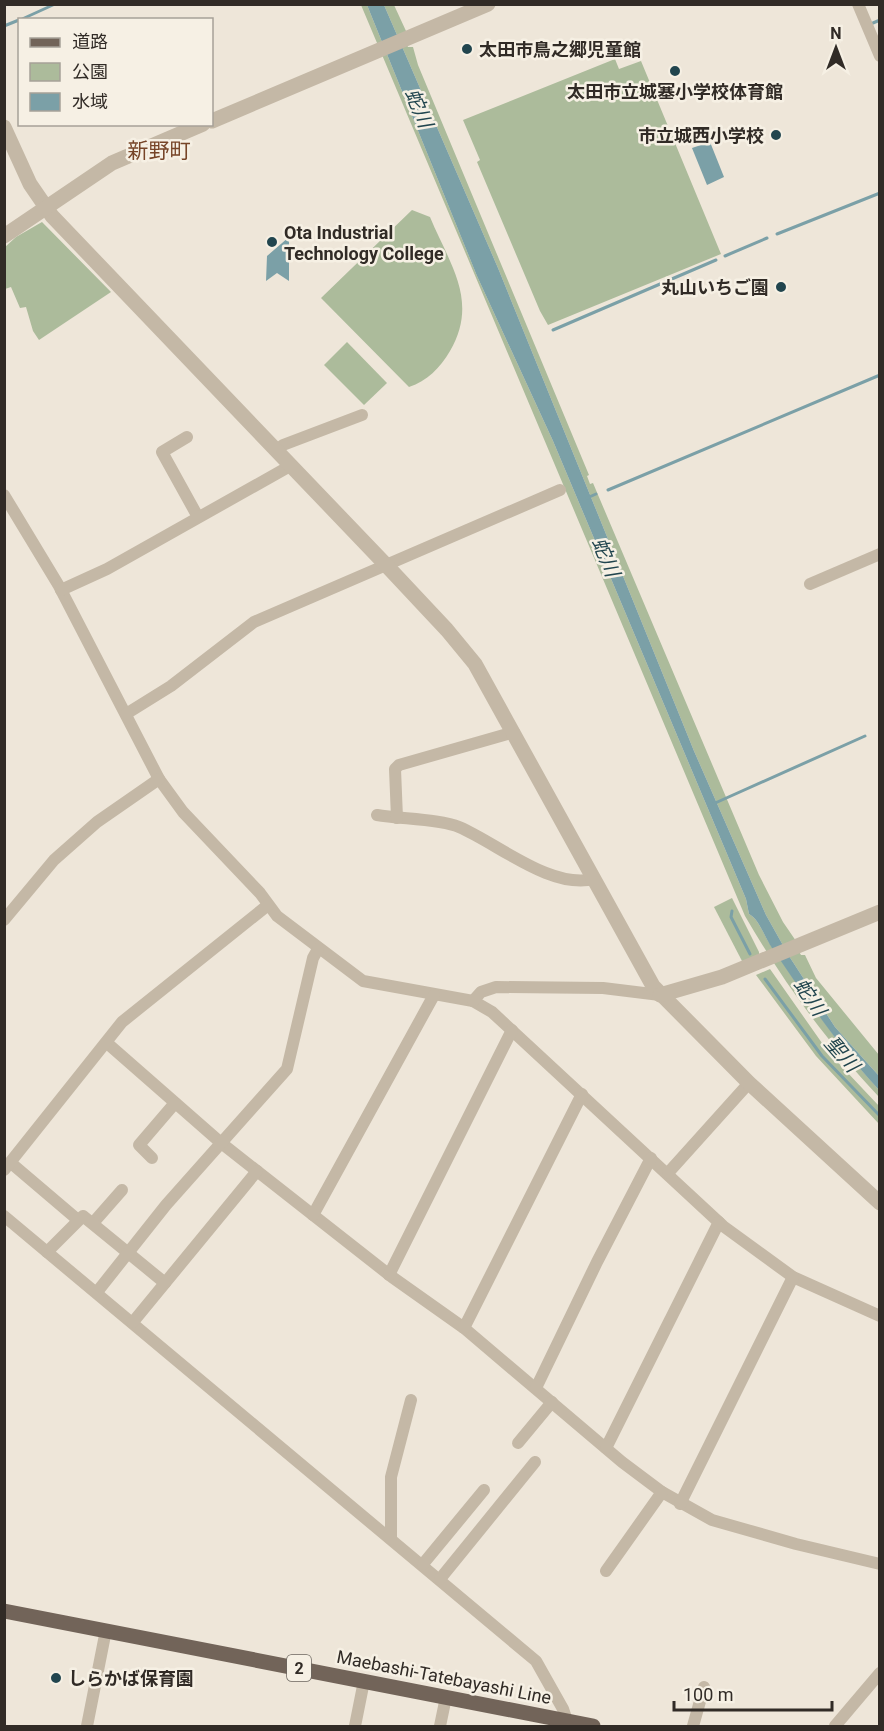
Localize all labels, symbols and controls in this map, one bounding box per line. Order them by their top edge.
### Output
legend [18,18,213,126]
north arrow [806,18,866,78]
text: N [830,24,842,43]
text: 道路 [72,31,108,52]
place label: 太田市鳥之郷児童館 [479,39,641,60]
marker: 太田市鳥之郷児童館 [460,42,474,56]
text: 公園 [72,61,108,82]
marker: 太田市立城塞小学校体育館 [668,64,682,78]
place label: 太田市立城塞小学校体育館 [567,81,783,102]
water label: 蛇川 [400,85,439,133]
text: 水域 [72,91,108,112]
place label: 市立城西小学校 [638,125,764,146]
marker: 市立城西小学校 [769,128,783,142]
district label: 新野町 [128,139,191,163]
place label: Ota Industrial Technology College [284,222,444,264]
marker: Ota Industrial Technology College [265,235,279,249]
place label: 丸山いちご園 [661,277,769,298]
marker: 丸山いちご園 [774,280,788,294]
water label: 蛇川 [587,534,626,582]
water label: 蛇川 [789,974,832,1022]
water label: 聖川 [820,1031,865,1078]
street label: Maebashi-Tatebayashi Line [335,1646,553,1708]
road number: 2 [287,1655,311,1681]
place label: しらかば保育園 [68,1668,194,1689]
marker: しらかば保育園 [49,1671,63,1685]
scale bar [674,1674,832,1712]
text: 100 m [683,1684,734,1705]

